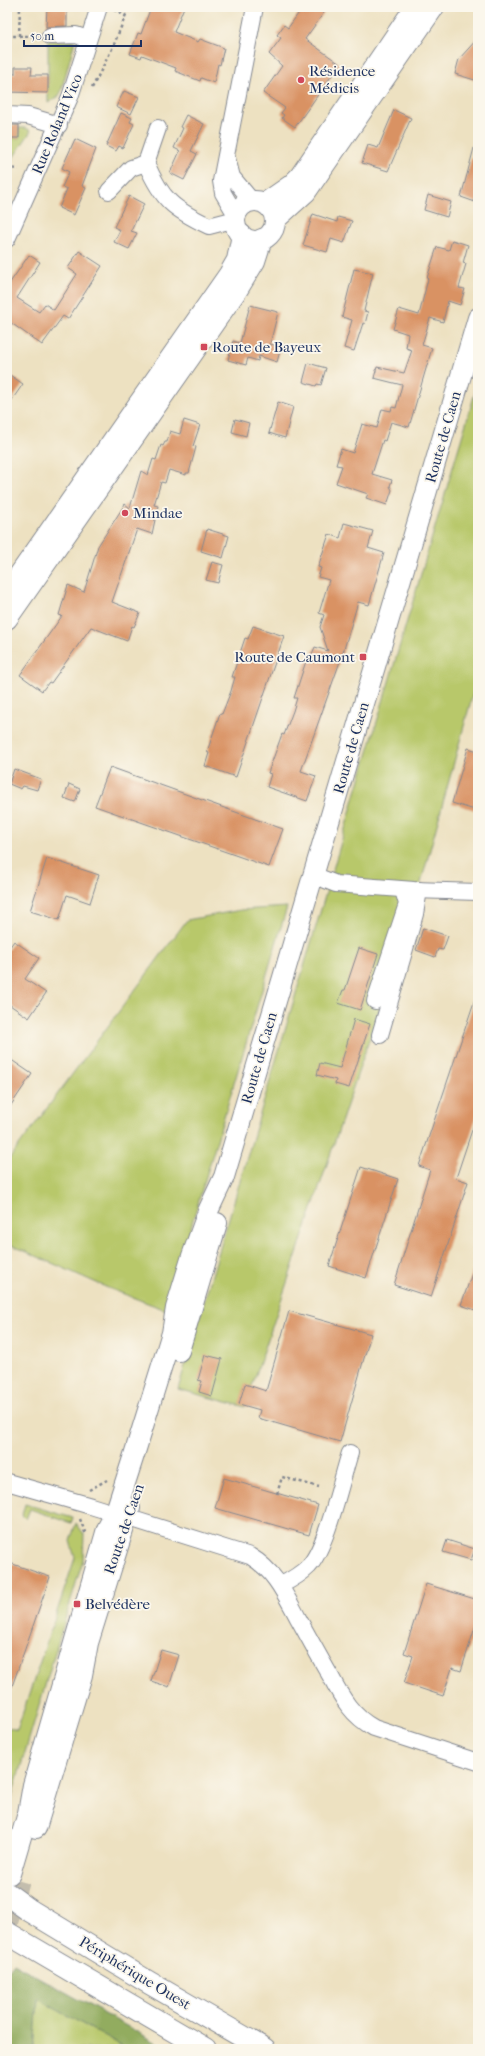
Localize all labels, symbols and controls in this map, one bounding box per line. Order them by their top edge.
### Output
scale bar [24,22,141,48]
text: 50 m [30,29,54,43]
place label: Résidence Médicis [309,62,376,97]
street label: Rue Roland Vico [28,71,86,177]
marker: Résidence Médicis [296,75,306,85]
place label: Route de Bayeux [212,338,321,356]
marker: Route de Bayeux [199,342,209,352]
street label: Route de Caen [421,389,465,485]
place label: Mindae [133,504,183,522]
marker: Mindae [120,508,130,518]
place label: Route de Caumont [234,648,356,666]
marker: Route de Caumont [358,652,368,662]
street label: Route de Caen [329,700,373,796]
street label: Route de Caen [237,1010,281,1106]
street label: Route de Caen [100,1481,148,1577]
place label: Belvédère [85,1595,151,1613]
marker: Belvédère [72,1599,82,1609]
street label: Périphérique Ouest [76,1933,195,2014]

